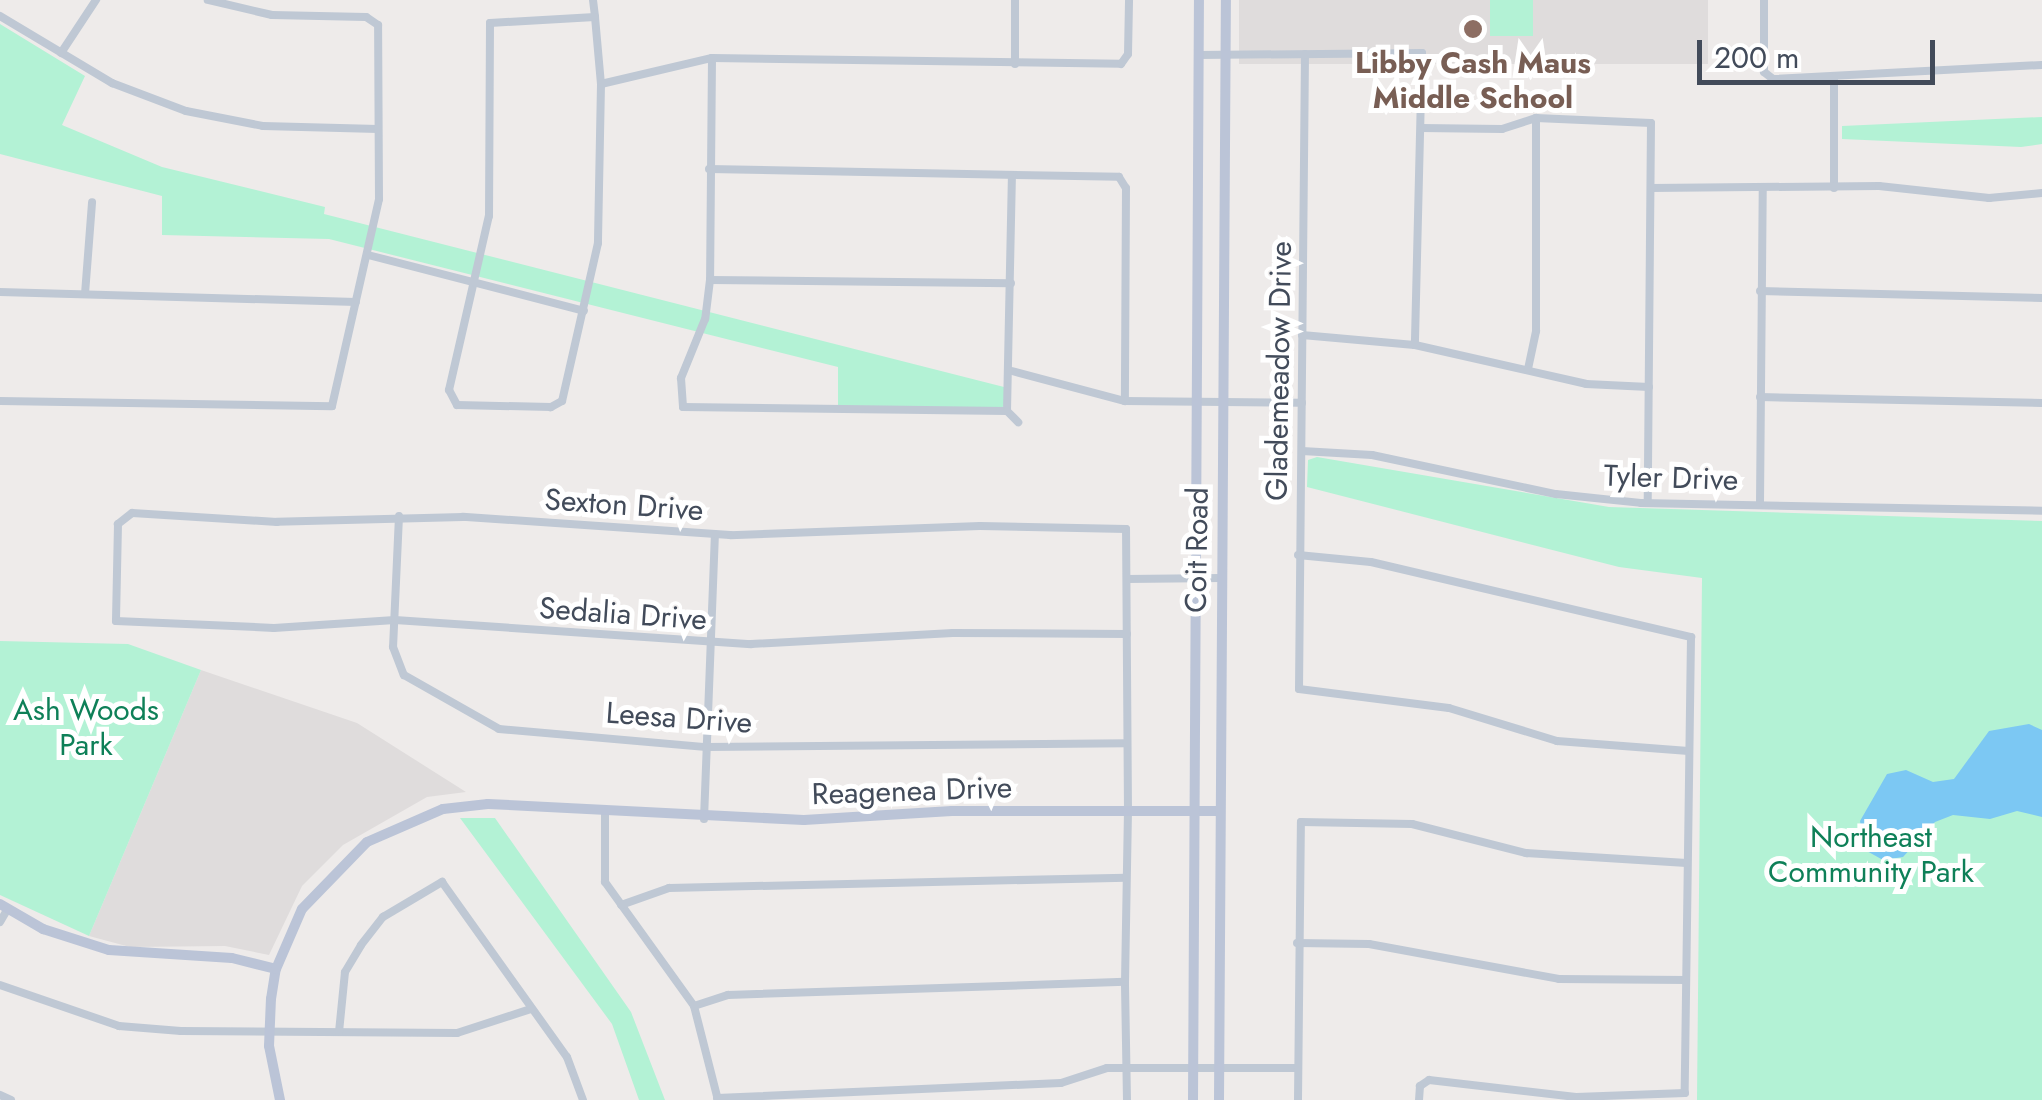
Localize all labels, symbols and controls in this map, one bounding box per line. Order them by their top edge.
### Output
marker: Libby Cash Maus Middle School [1462,18,1484,40]
scale bar [1702,20,1940,82]
text: 200 m [1714,36,1799,79]
place label: Libby Cash Maus Middle School [1355,45,1591,116]
street label: Glademeadow Drive [1259,241,1299,501]
street label: Tyler Drive [1603,458,1739,498]
street label: Sexton Drive [543,481,705,529]
street label: Coit Road [1178,487,1216,613]
street label: Sedalia Drive [538,590,708,638]
park label: Ash Woods Park [13,692,159,762]
street label: Leesa Drive [605,695,753,741]
street label: Reagenea Drive [811,770,1013,812]
park label: Northeast Community Park [1768,819,1974,890]

